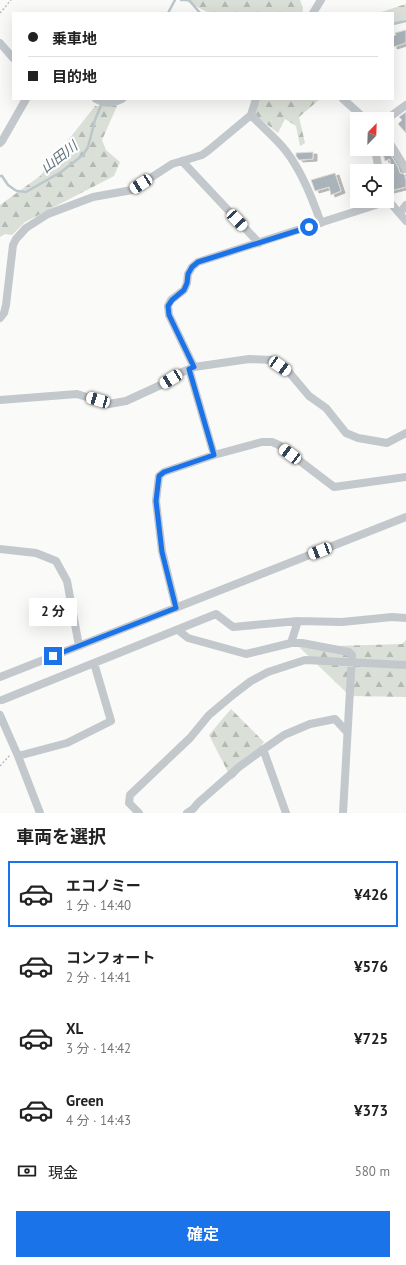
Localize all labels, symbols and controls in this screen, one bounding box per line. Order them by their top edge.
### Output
text: 乗車地 [52,29,97,48]
text: 目的地 [52,67,97,86]
north arrow [350,112,394,156]
map controls [350,112,394,208]
water label: 山田川 [37,136,83,177]
button: locate [350,164,394,208]
car [128,172,154,196]
car [224,207,250,233]
route start [300,218,318,236]
car [267,354,293,378]
car [158,368,184,390]
car [85,391,111,409]
car [277,442,303,466]
car [307,541,333,561]
callout: 2 分 [29,598,77,626]
text: 2 分 [41,603,65,620]
route end [44,647,62,665]
text: 車両を選択 [16,825,106,848]
icon: car [18,876,54,912]
text: エコノミー [66,876,141,895]
text: ¥426 [354,885,388,904]
text: 1 分 · 14:40 [66,897,131,914]
icon: car [18,948,54,984]
text: コンフォート [66,948,156,967]
text: ¥576 [354,957,388,976]
text: 2 分 · 14:41 [66,969,131,986]
text: XL [66,1019,83,1038]
icon: car [18,1020,54,1056]
text: ¥725 [354,1029,388,1048]
text: 3 分 · 14:42 [66,1040,131,1057]
text: Green [66,1091,104,1110]
icon: car [18,1092,54,1128]
text: ¥373 [354,1101,388,1120]
text: 4 分 · 14:43 [66,1112,131,1129]
icon: cash [16,1160,38,1182]
text: 現金 [48,1163,78,1182]
text: 580 m [355,1163,390,1180]
button: 確定 [16,1211,390,1257]

